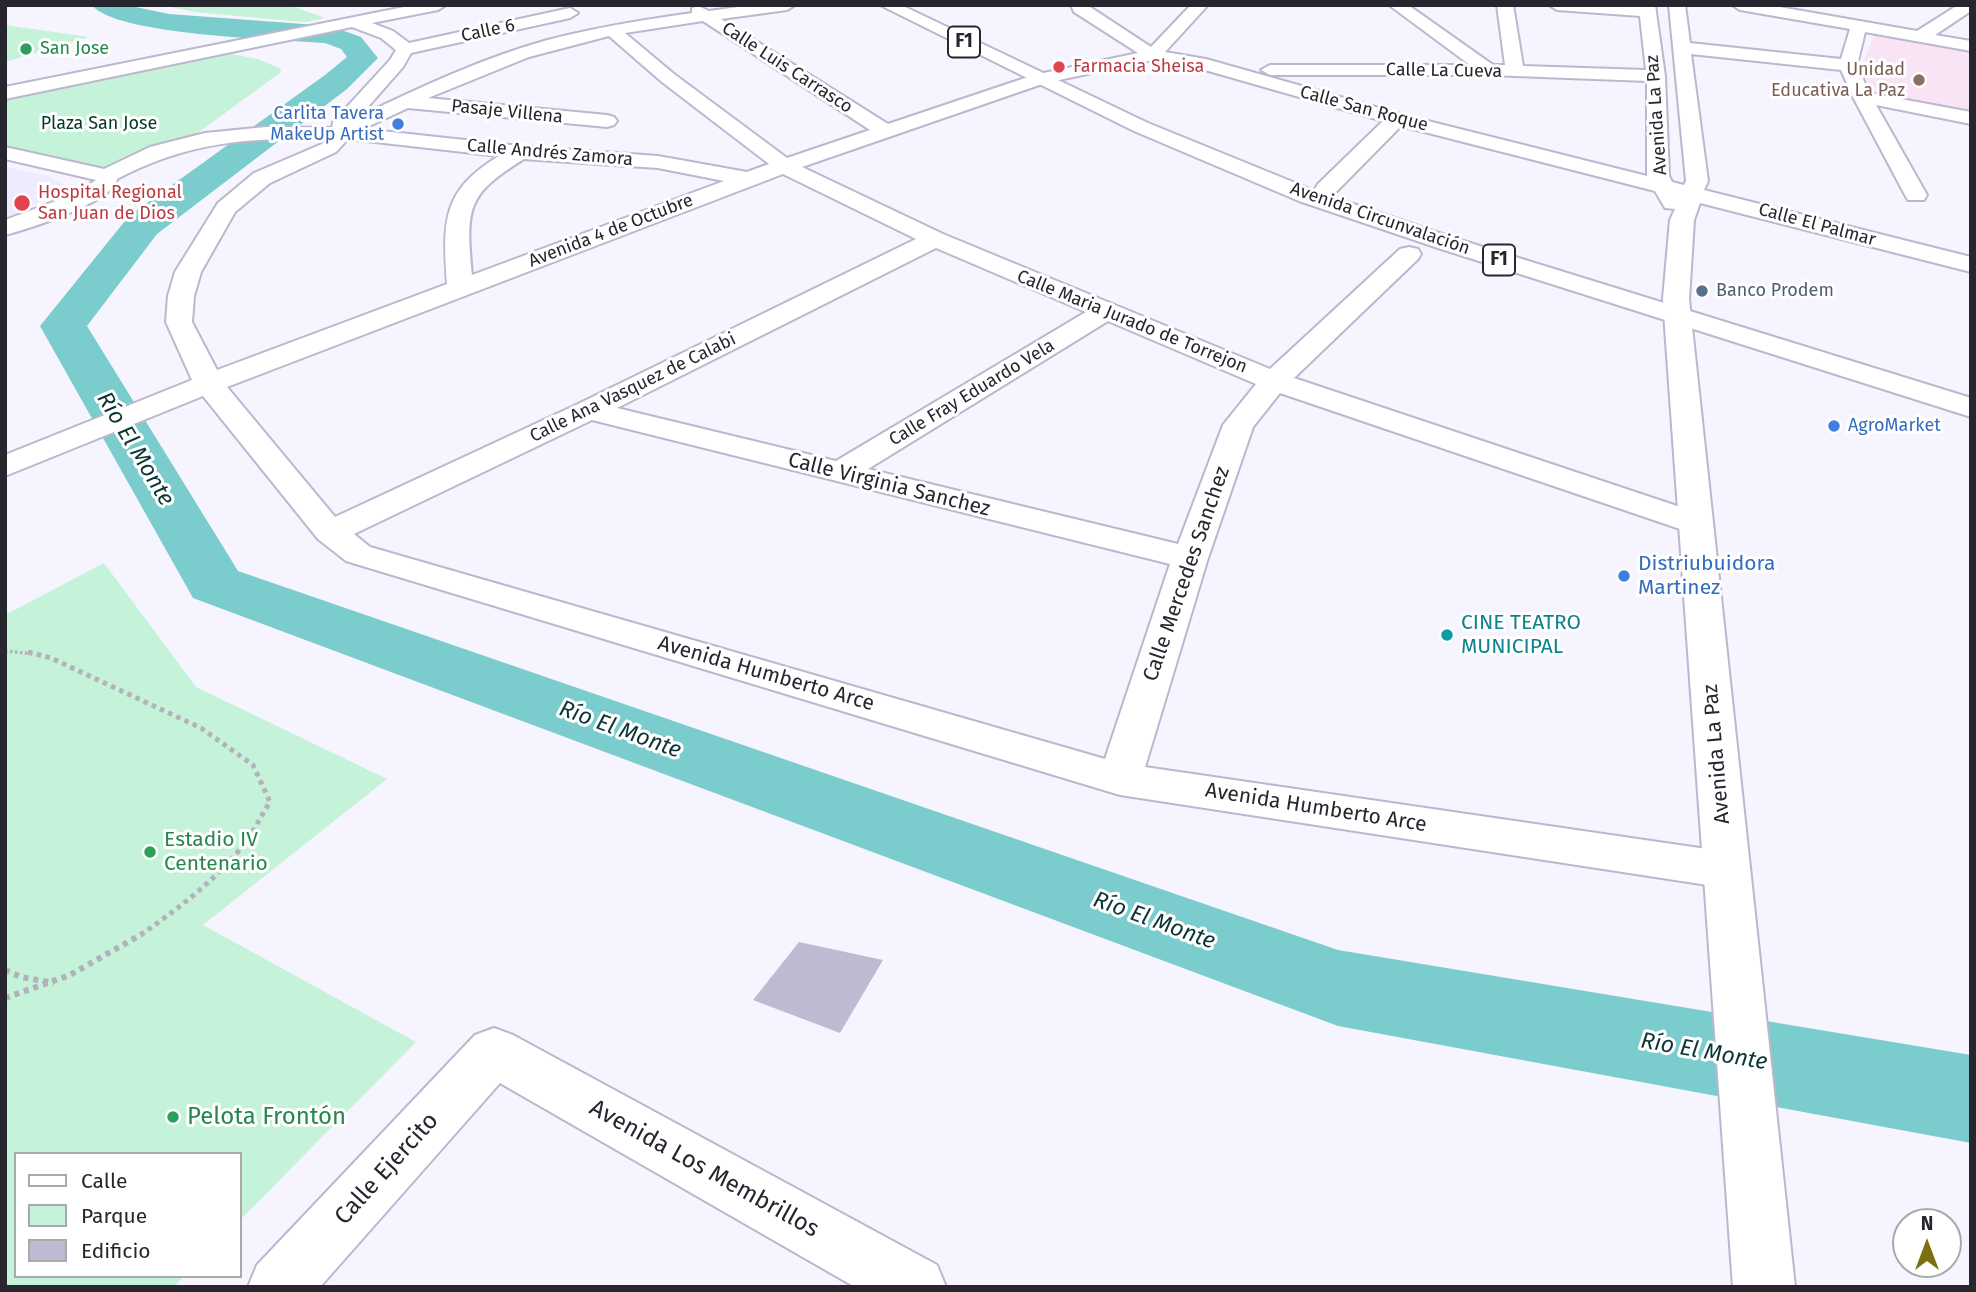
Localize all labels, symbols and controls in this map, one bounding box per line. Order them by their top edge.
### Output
street label: Calle 6 [459,15,517,47]
street label: Calle Luis Carrasco [718,18,856,118]
road number: F1 [948,26,980,58]
place label: San Jose [40,38,109,60]
marker: San Jose [18,41,34,57]
street label: Avenida La Paz [1642,54,1672,176]
place label: Farmacia Sheisa [1073,56,1204,78]
marker: Farmacia Sheisa [1051,59,1067,75]
street label: Calle La Cueva [1386,59,1502,83]
place label: Unidad Educativa La Paz [1771,59,1905,102]
marker: Unidad Educativa La Paz [1911,72,1927,88]
street label: Calle San Roque [1298,82,1430,136]
street label: Pasaje Villena [450,95,564,129]
place label: Carlita Tavera MakeUp Artist [270,103,384,146]
park label: Plaza San Jose [41,113,157,135]
marker: Carlita Tavera MakeUp Artist [390,116,406,132]
street label: Calle Andrés Zamora [466,135,634,171]
street label: Avenida Circunvalación [1287,178,1473,260]
place label: Hospital Regional San Juan de Dios [38,182,182,224]
street label: Avenida 4 de Octubre [526,190,696,272]
marker: Hospital Regional San Juan de Dios [12,193,32,213]
street label: Calle El Palmar [1756,199,1878,251]
road number: F1 [1483,244,1515,276]
street label: Calle Maria Jurado de Torrejon [1014,266,1250,378]
place label: Banco Prodem [1716,280,1834,302]
marker: Banco Prodem [1694,283,1710,299]
street label: Calle Ana Vasquez de Calabi [527,329,739,447]
street label: Calle Fray Eduardo Vela [885,335,1059,451]
water label: Río El Monte [90,387,180,511]
place label: AgroMarket [1848,415,1941,437]
marker: AgroMarket [1826,418,1842,434]
street label: Calle Virginia Sanchez [785,448,993,522]
street label: Calle Mercedes Sanchez [1138,463,1236,685]
place label: Distriubuidora Martinez [1638,551,1775,601]
marker: Distriubuidora Martinez [1616,568,1632,584]
place label: CINE TEATRO MUNICIPAL [1461,610,1581,660]
marker: CINE TEATRO MUNICIPAL [1439,627,1455,643]
street label: Avenida Humberto Arce [655,631,877,717]
street label: Avenida La Paz [1698,683,1736,825]
water label: Río El Monte [555,695,685,765]
street label: Avenida Humberto Arce [1204,778,1428,838]
place label: Estadio IV Centenario [164,827,268,877]
marker: Estadio IV Centenario [142,844,158,860]
water label: Río El Monte [1089,886,1219,956]
water label: Río El Monte [1639,1027,1769,1077]
street label: Avenida Los Membrillos [584,1094,824,1244]
place label: Pelota Frontón [187,1103,346,1131]
street label: Calle Ejercito [329,1107,445,1231]
marker: Pelota Frontón [165,1109,181,1125]
legend [14,1152,242,1278]
text: Calle [81,1168,127,1194]
text: Parque [81,1203,147,1229]
north arrow [1892,1208,1962,1278]
text: N [1921,1212,1933,1235]
text: Edificio [81,1238,151,1264]

